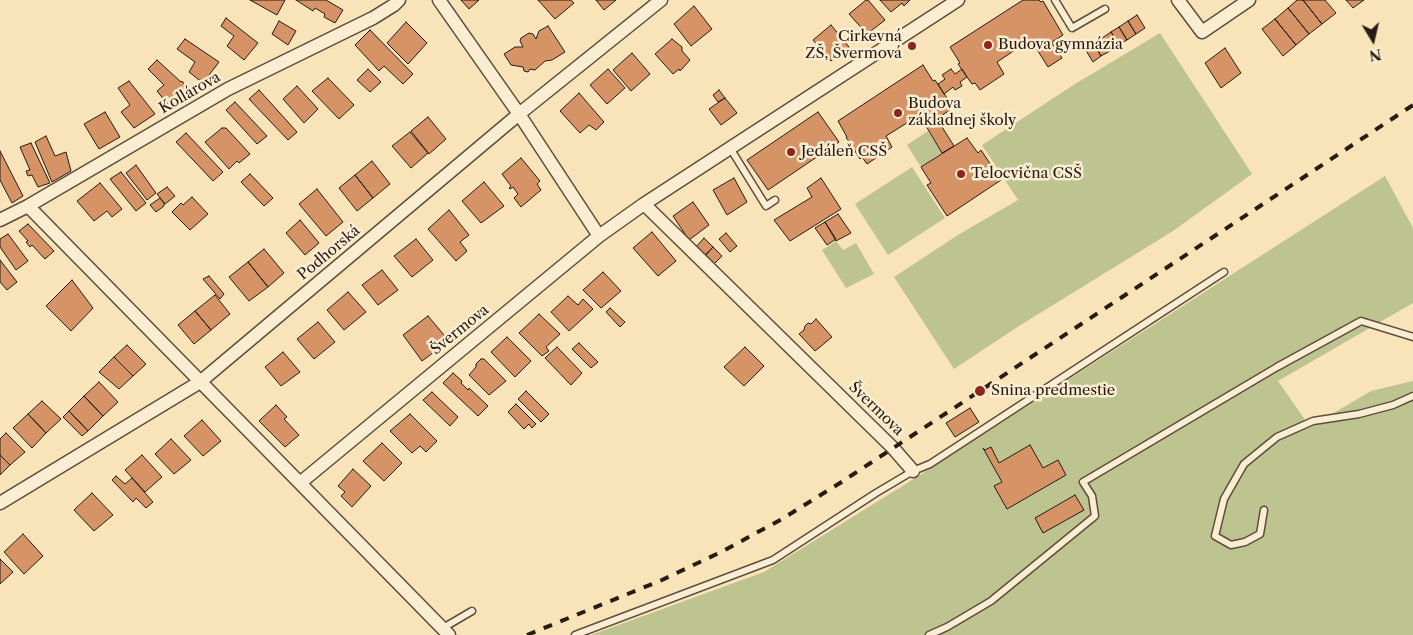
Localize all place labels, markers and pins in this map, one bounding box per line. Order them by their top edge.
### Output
place label: Cirkevná ZŠ, Švermová [805,28,902,63]
place label: Budova gymnázia [998,36,1123,54]
marker: Budova gymnázia [982,39,994,51]
marker: Cirkevná ZŠ, Švermová [906,40,918,52]
place label: Budova základnej školy [908,95,1016,130]
marker: Budova základnej školy [892,107,904,119]
place label: Jedáleň CSŠ [801,143,887,161]
marker: Jedáleň CSŠ [785,146,797,158]
place label: Telocvična CSŠ [971,165,1082,183]
marker: Telocvična CSŠ [955,168,967,180]
place label: Snina predmestie [991,382,1115,400]
marker: Snina predmestie [973,384,987,398]

